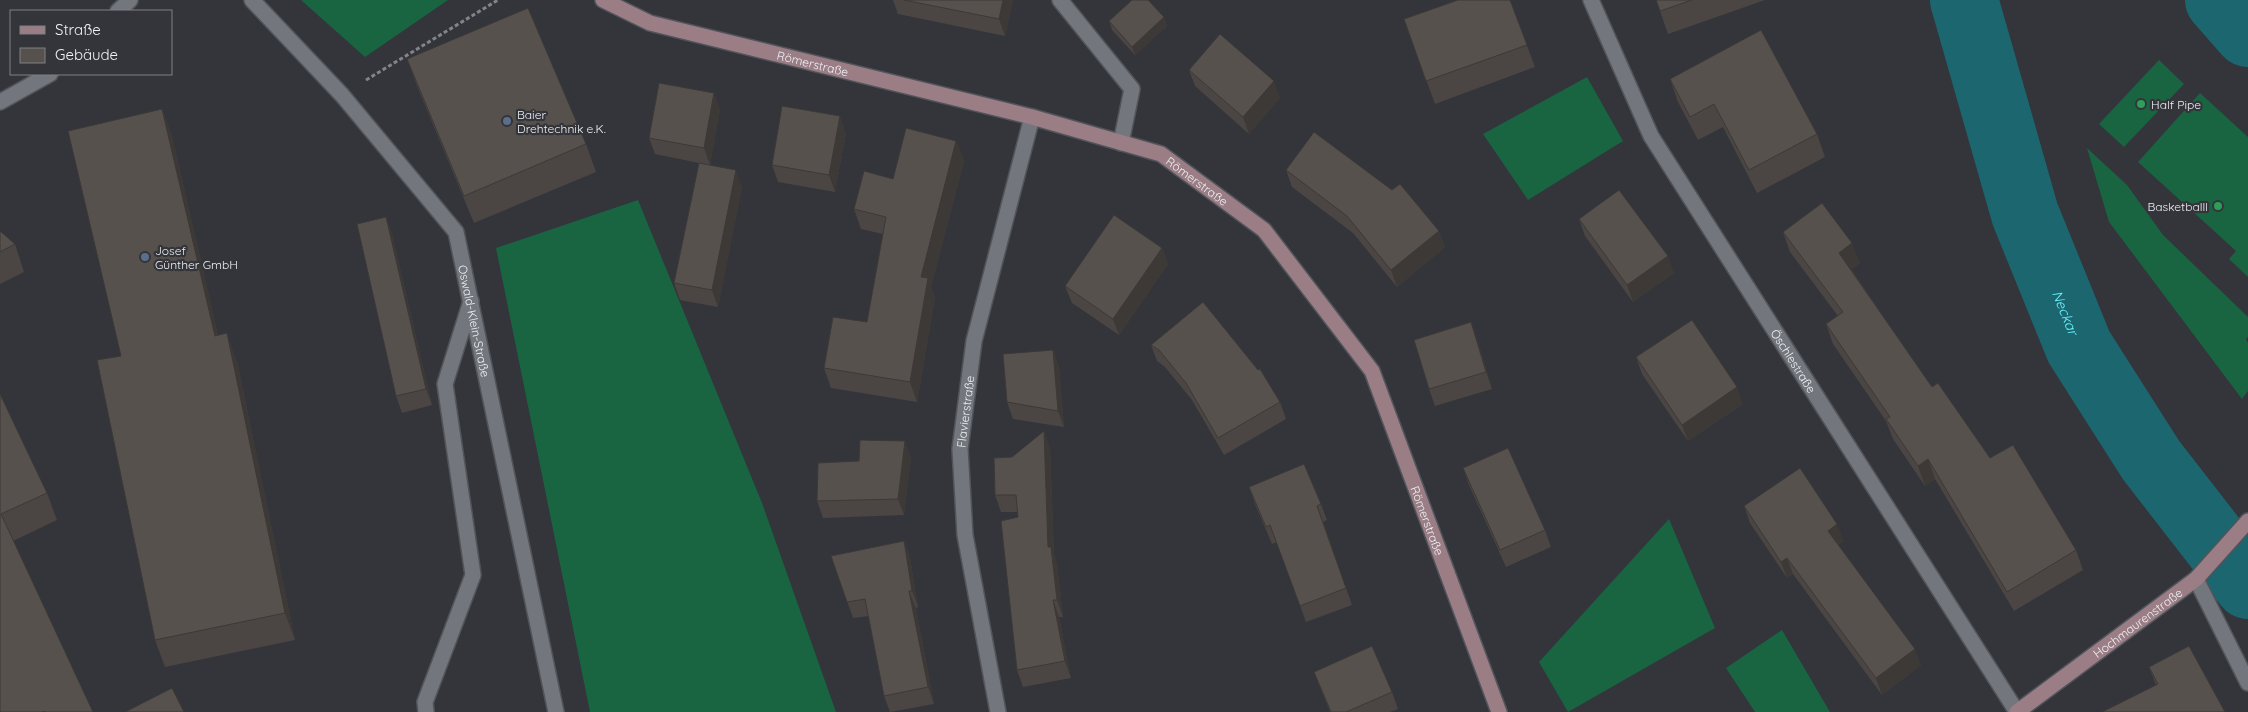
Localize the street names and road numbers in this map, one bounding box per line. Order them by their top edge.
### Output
street label: Römerstraße [775,47,850,79]
street label: Römerstraße [1163,153,1231,209]
street label: Oswald-Klein-Straße [456,264,494,379]
street label: Öschlestraße [1768,326,1820,396]
street label: Flavierstraße [953,374,977,448]
street label: Römerstraße [1408,484,1448,558]
street label: Hochmaurenstraße [2090,584,2185,661]

